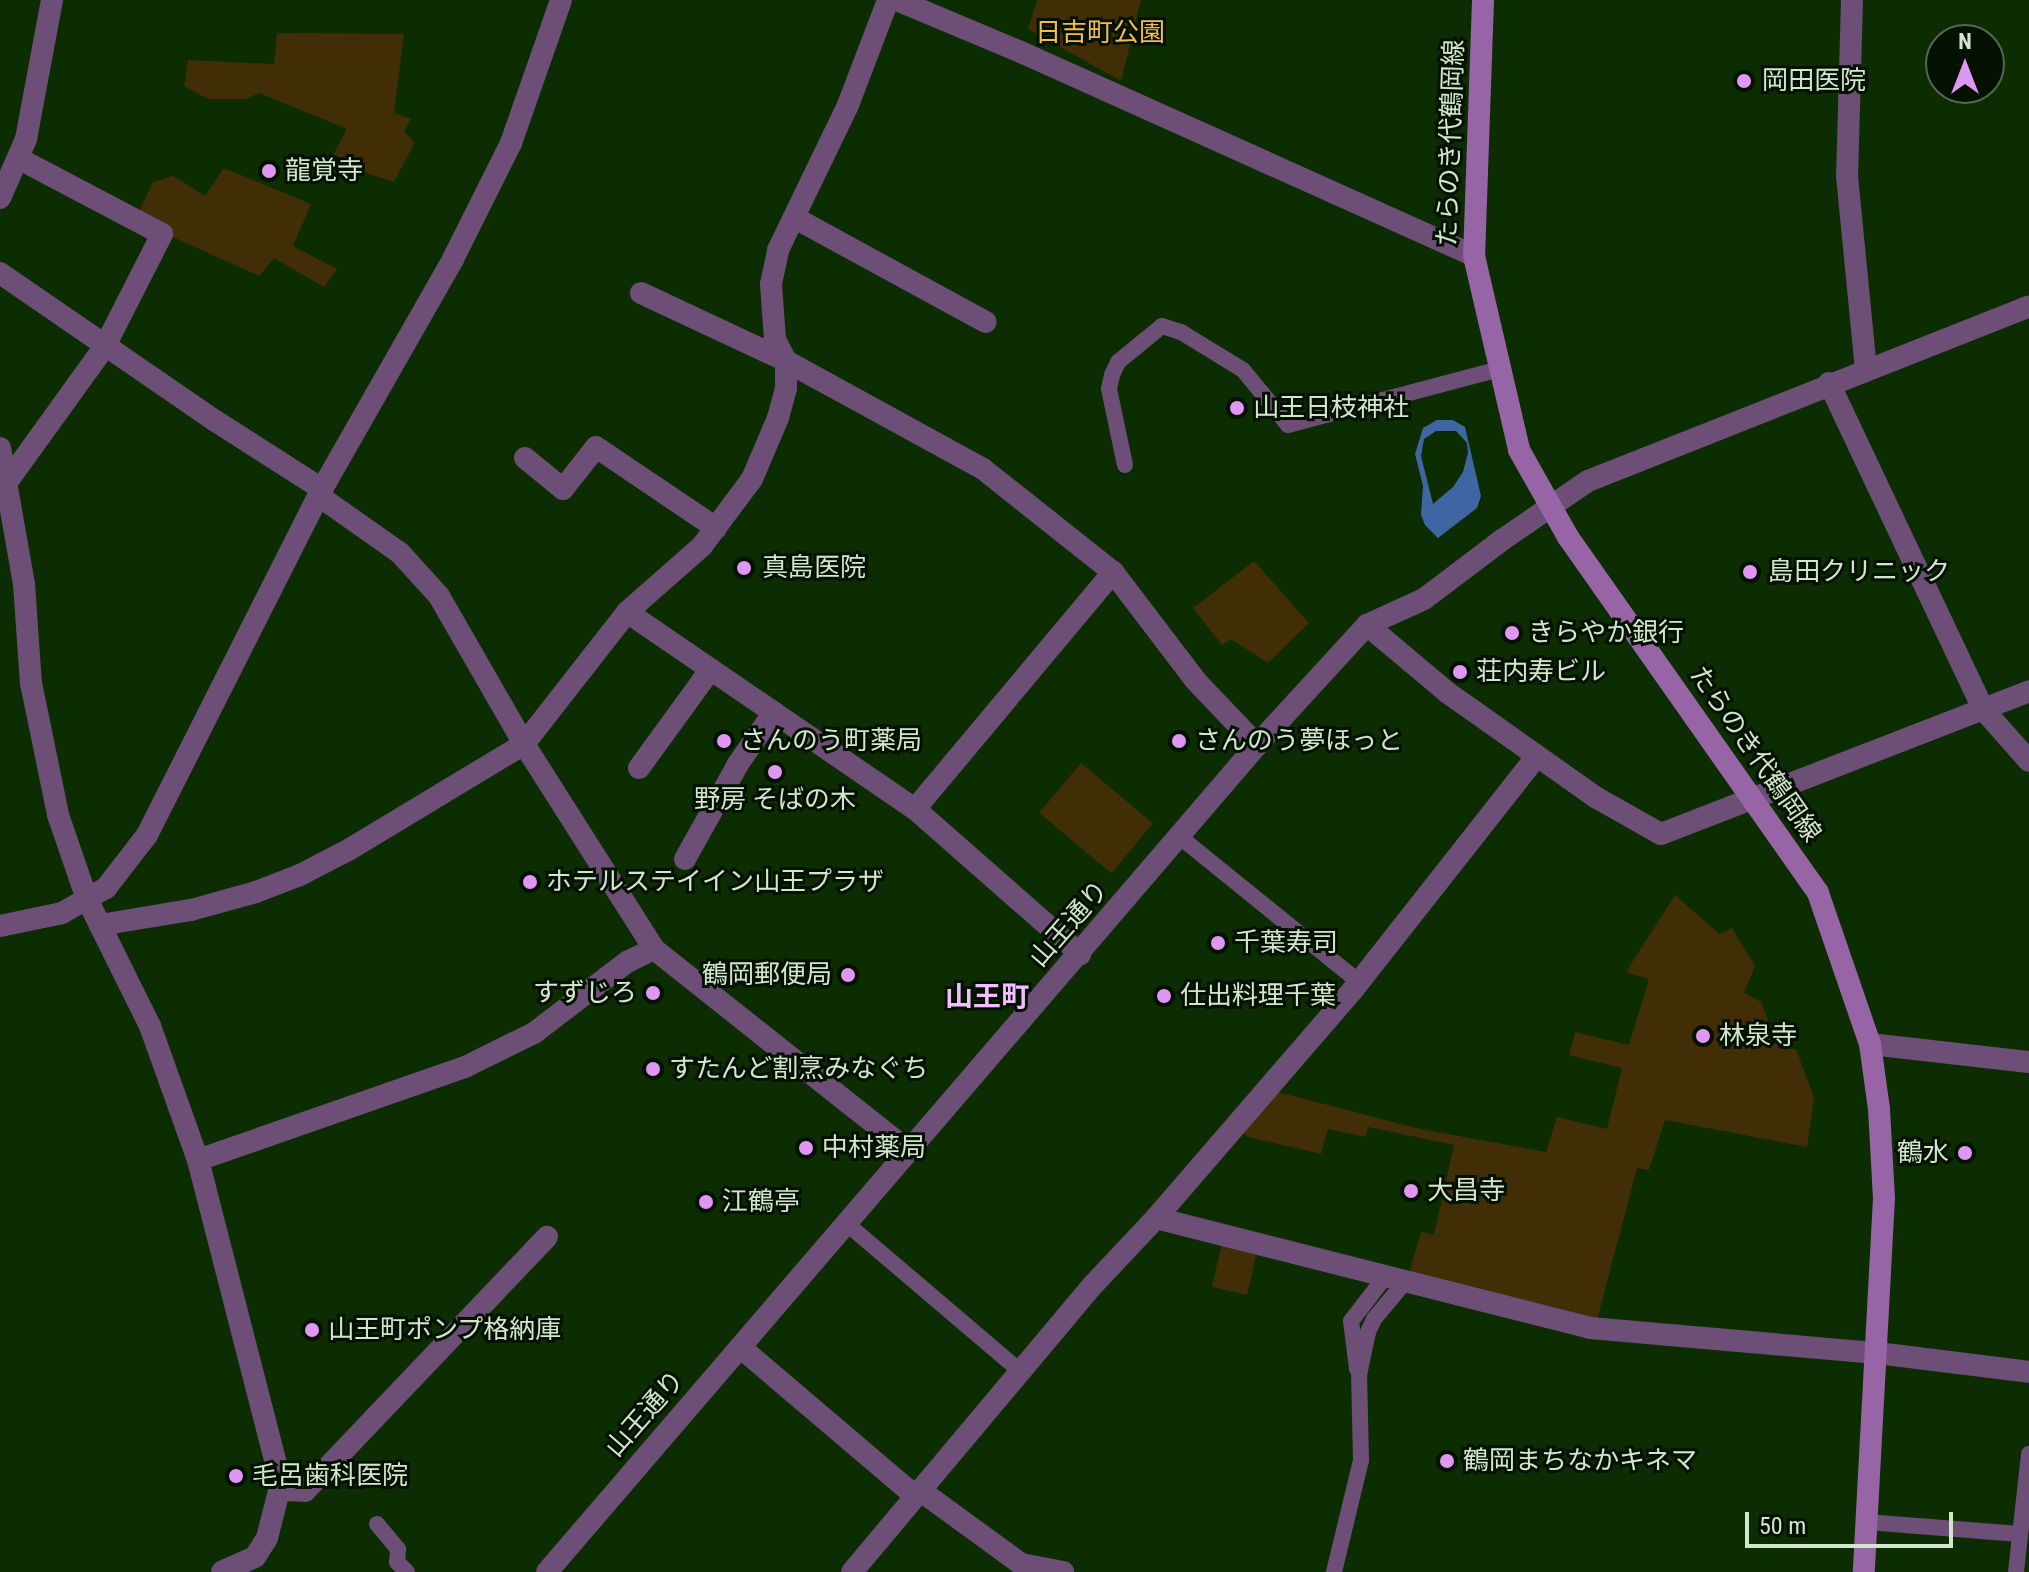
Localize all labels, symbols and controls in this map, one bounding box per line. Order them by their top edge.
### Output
park label: 日吉町公園 [1035,17,1165,49]
north arrow [1925,24,2005,104]
text: N [1958,29,1972,54]
street label: たらのき代鶴岡線 [1432,39,1470,247]
place label: 岡田医院 [1762,65,1866,97]
marker: 岡田医院 [1733,70,1755,92]
place label: 龍覚寺 [285,155,363,187]
marker: 龍覚寺 [260,162,278,180]
place label: 山王日枝神社 [1253,392,1409,424]
marker: 山王日枝神社 [1228,399,1246,417]
place label: 真島医院 [762,552,866,584]
place label: 島田クリニック [1768,556,1950,588]
marker: 真島医院 [733,557,755,579]
marker: 島田クリニック [1739,561,1761,583]
place label: きらやか銀行 [1528,617,1684,649]
marker: きらやか銀行 [1503,624,1521,642]
place label: 荘内寿ビル [1476,656,1606,688]
street label: たらのき代鶴岡線 [1683,660,1827,848]
marker: 荘内寿ビル [1451,663,1469,681]
place label: さんのう町薬局 [740,725,922,757]
place label: さんのう夢ほっと [1195,725,1403,757]
marker: さんのう町薬局 [715,732,733,750]
marker: さんのう夢ほっと [1170,732,1188,750]
marker: 野房 そばの木 [766,763,784,781]
place label: 野房 そばの木 [694,784,856,816]
place label: ホテルステイイン山王プラザ [546,866,884,898]
marker: ホテルステイイン山王プラザ [521,873,539,891]
street label: 山王通り [1023,875,1115,973]
place label: 千葉寿司 [1234,927,1338,959]
marker: 千葉寿司 [1209,934,1227,952]
place label: 鶴岡郵便局 [702,959,832,991]
marker: 鶴岡郵便局 [839,966,857,984]
place label: すずじろ [533,977,637,1009]
district label: 山王町 [945,980,1029,1014]
place label: 仕出料理千葉 [1180,980,1336,1012]
marker: すずじろ [644,984,662,1002]
marker: 仕出料理千葉 [1155,987,1173,1005]
place label: 林泉寺 [1719,1020,1797,1052]
marker: 林泉寺 [1694,1027,1712,1045]
place label: すたんど割烹みなぐち [669,1053,929,1085]
marker: すたんど割烹みなぐち [644,1060,662,1078]
place label: 中村薬局 [822,1132,926,1164]
place label: 鶴水 [1897,1137,1949,1169]
marker: 中村薬局 [797,1139,815,1157]
marker: 鶴水 [1956,1144,1974,1162]
place label: 大昌寺 [1427,1175,1505,1207]
marker: 大昌寺 [1402,1182,1420,1200]
place label: 江鶴亭 [722,1186,800,1218]
marker: 江鶴亭 [697,1193,715,1211]
place label: 山王町ポンプ格納庫 [328,1314,562,1346]
marker: 山王町ポンプ格納庫 [303,1321,321,1339]
street label: 山王通り [599,1365,691,1463]
place label: 鶴岡まちなかキネマ [1463,1445,1697,1477]
marker: 鶴岡まちなかキネマ [1438,1452,1456,1470]
place label: 毛呂歯科医院 [252,1460,408,1492]
marker: 毛呂歯科医院 [227,1467,245,1485]
scale bar [1749,1496,1957,1546]
text: 50 m [1759,1512,1806,1540]

